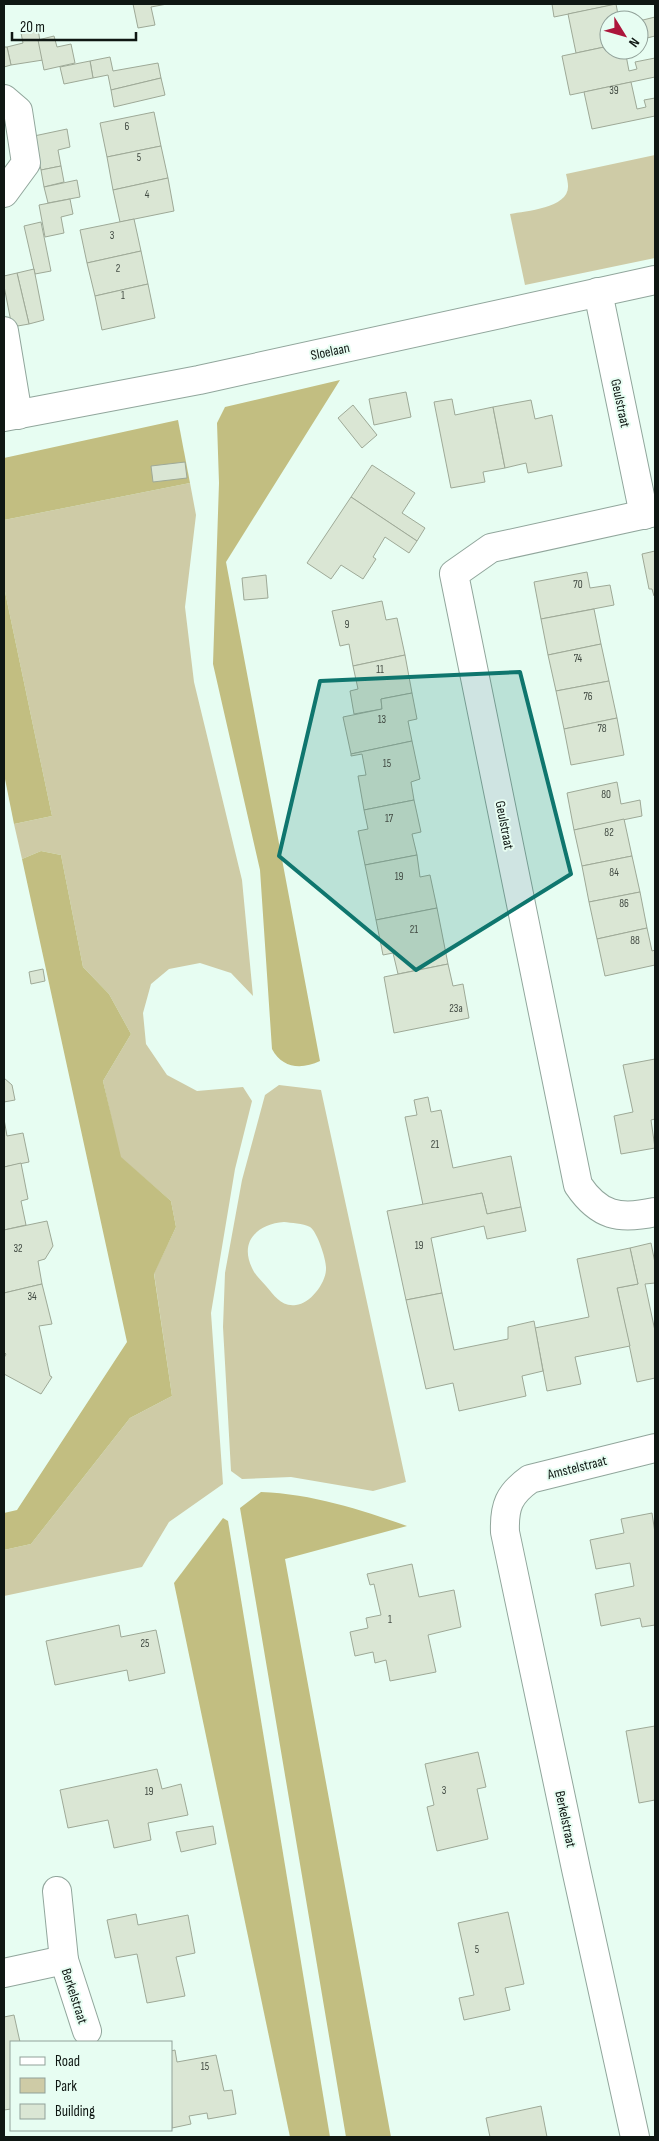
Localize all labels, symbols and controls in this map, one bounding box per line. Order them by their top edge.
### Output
scale bar [12,10,136,42]
north arrow [599,10,649,60]
text: 20 m [20,18,45,37]
text: N [625,34,643,51]
house number: 39 [609,84,619,97]
house number: 6 [125,120,130,133]
house number: 5 [137,151,141,164]
house number: 4 [145,188,150,201]
house number: 3 [110,229,115,242]
house number: 2 [116,262,121,275]
house number: 1 [121,289,125,302]
street label: Sloelaan [309,339,351,364]
street label: Geulstraat [607,377,634,429]
house number: 70 [573,578,583,591]
house number: 9 [345,618,350,631]
house number: 74 [574,652,583,665]
house number: 11 [376,663,384,676]
house number: 76 [583,690,593,703]
house number: 13 [378,713,387,726]
house number: 78 [597,722,607,735]
house number: 15 [383,757,391,770]
house number: 80 [601,788,611,801]
street label: Geulstraat [491,799,518,851]
house number: 17 [385,812,394,825]
house number: 82 [604,826,614,839]
house number: 84 [609,866,619,879]
house number: 19 [395,870,403,883]
house number: 86 [619,897,629,910]
house number: 21 [410,923,418,936]
house number: 88 [630,934,640,947]
house number: 23a [449,1002,463,1015]
house number: 21 [431,1138,439,1151]
house number: 19 [415,1239,423,1252]
house number: 32 [13,1242,23,1255]
house number: 34 [27,1290,37,1303]
street label: Amstelstraat [545,1452,609,1483]
house number: 1 [388,1613,392,1626]
house number: 25 [141,1637,149,1650]
house number: 3 [442,1784,447,1797]
house number: 19 [145,1785,153,1798]
street label: Berkelstraat [551,1789,580,1849]
house number: 5 [475,1943,479,1956]
street label: Berkelstraat [58,1966,91,2026]
legend [10,2041,172,2131]
text: Road [55,2052,80,2071]
house number: 15 [201,2060,209,2073]
text: Park [55,2077,77,2096]
text: Building [55,2102,95,2121]

